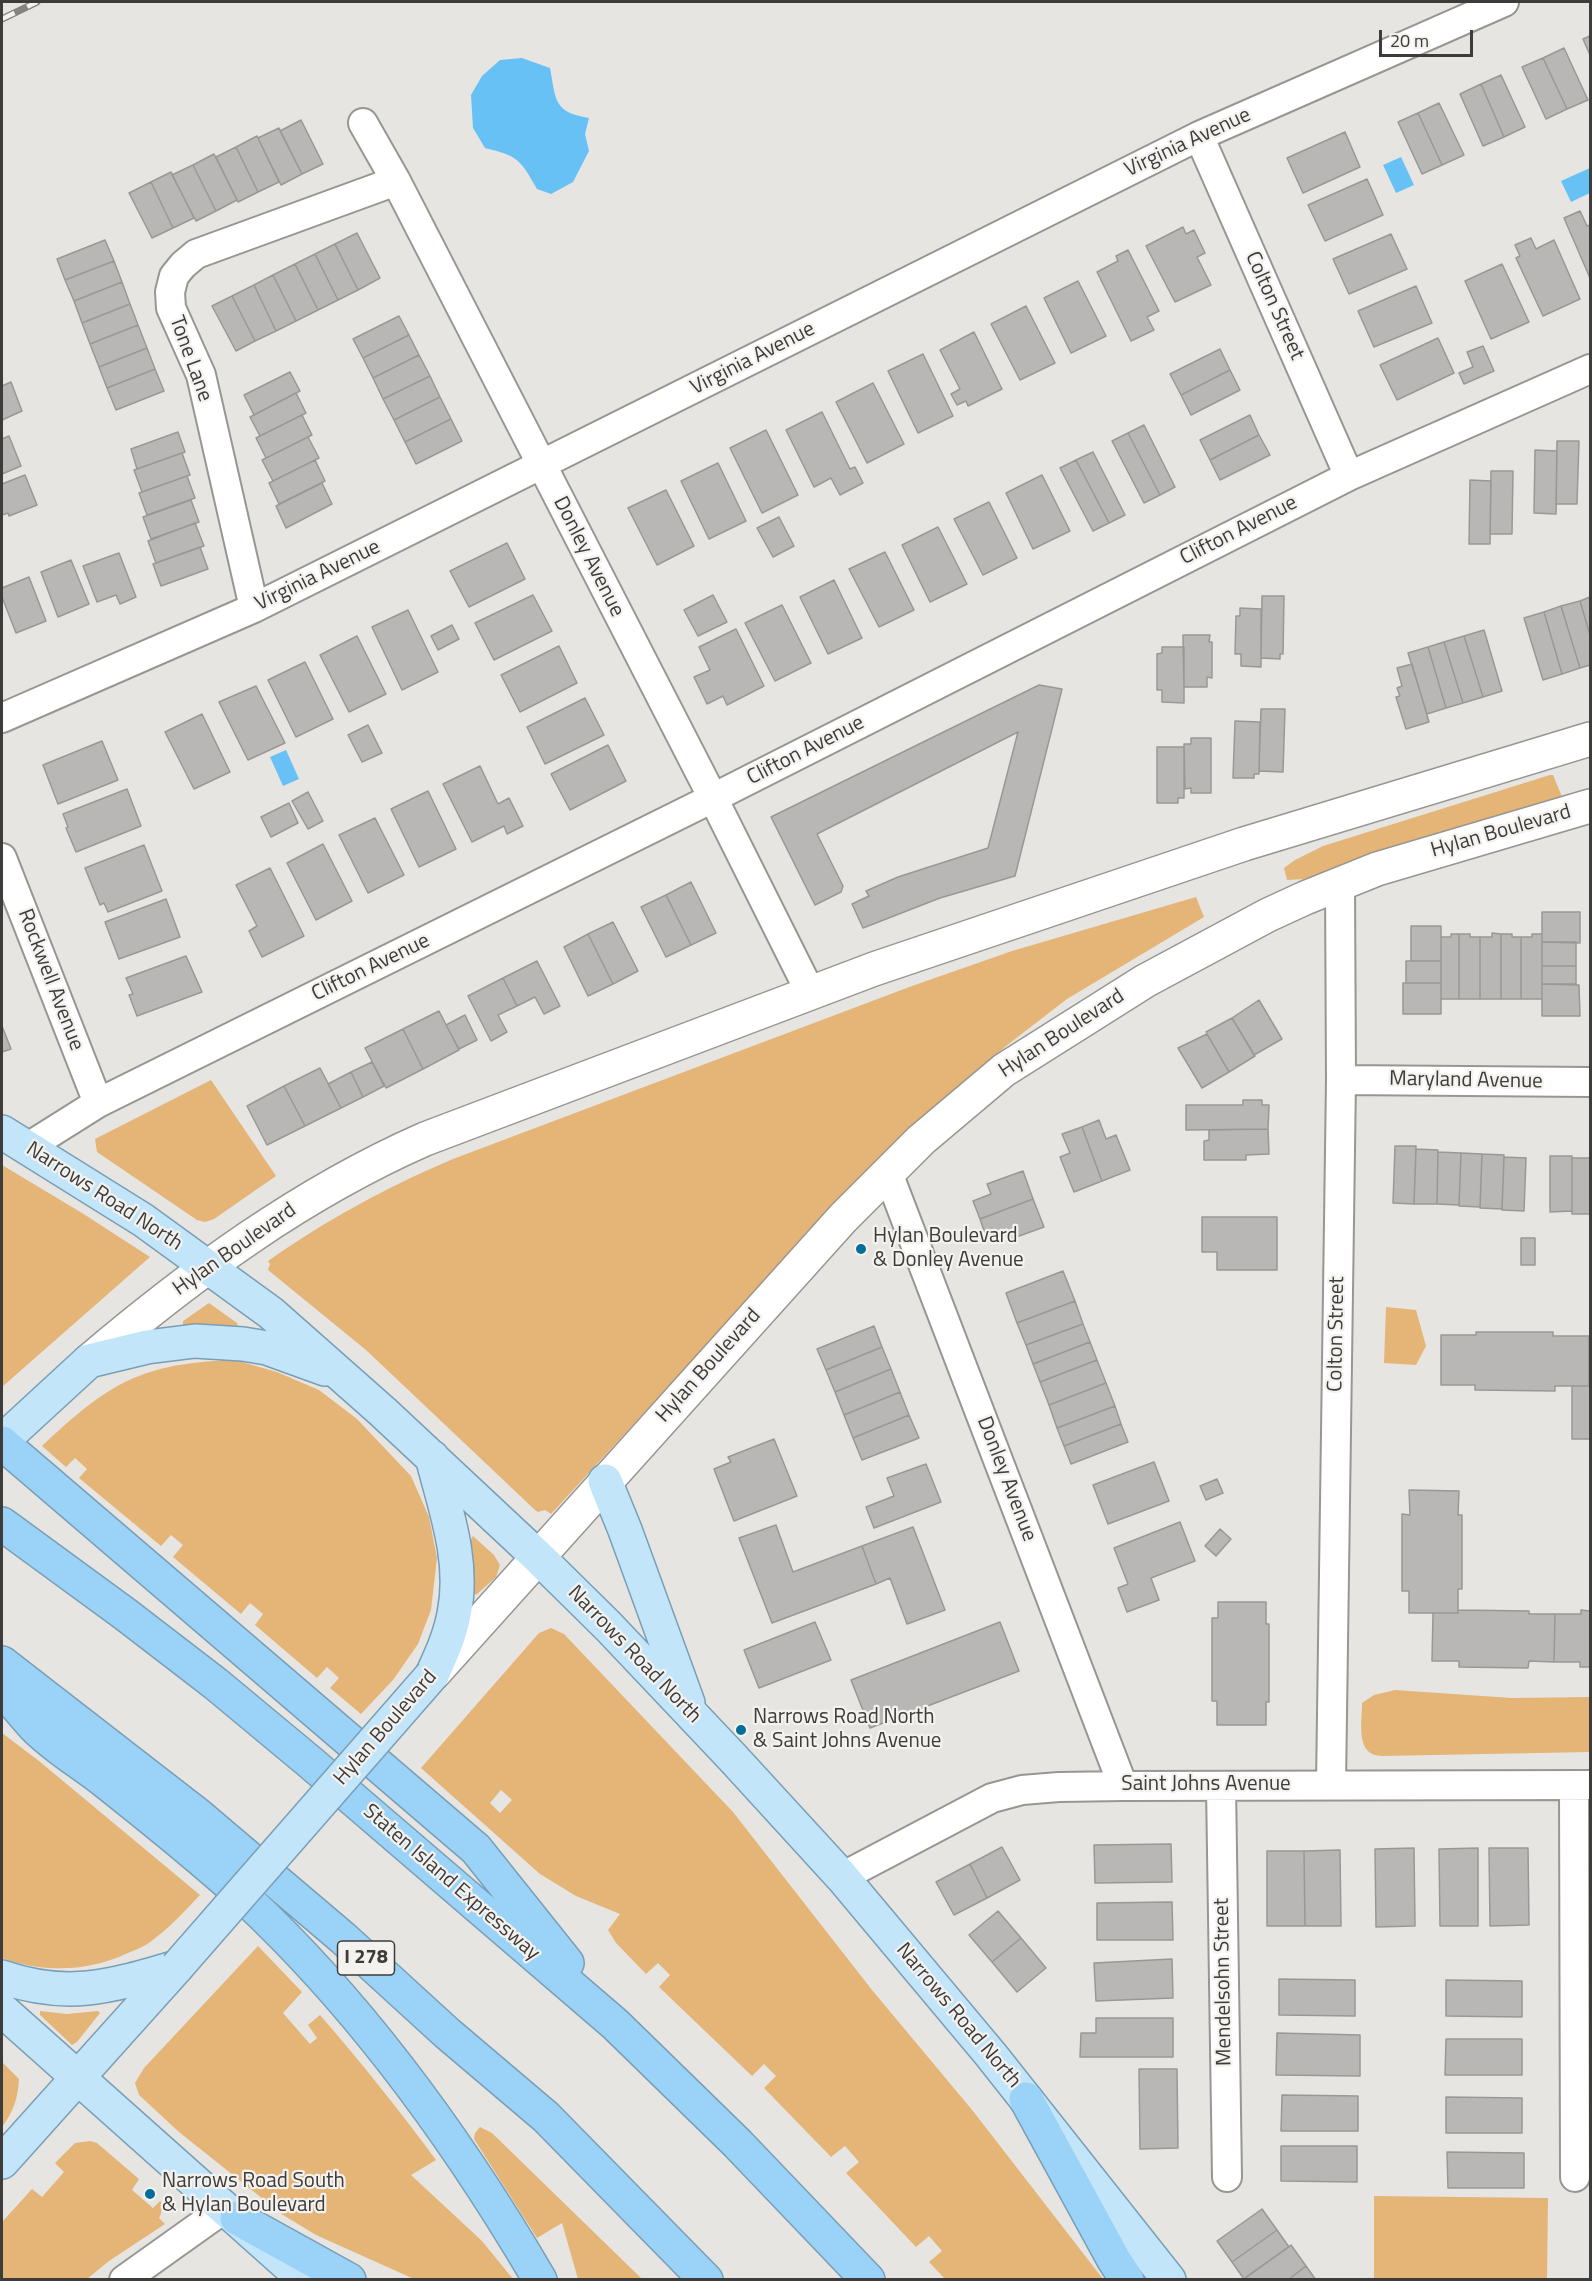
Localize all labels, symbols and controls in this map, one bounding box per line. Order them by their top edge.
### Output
scale bar [1382,18,1476,56]
text: 20 m [1390,27,1429,54]
street label: Virginia Avenue [1121,103,1255,183]
street label: Colton Street [1239,248,1309,364]
street label: Tone Lane [163,313,217,405]
street label: Virginia Avenue [687,317,819,401]
street label: Clifton Avenue [1176,491,1302,571]
street label: Donley Avenue [547,493,629,621]
street label: Virginia Avenue [251,535,385,617]
street label: Clifton Avenue [743,711,869,791]
street label: Hylan Boulevard [1428,800,1574,864]
street label: Rockwell Avenue [11,906,89,1054]
street label: Clifton Avenue [308,929,434,1007]
street label: Hylan Boulevard [994,984,1130,1084]
street label: Maryland Avenue [1389,1067,1543,1095]
street label: Narrows Road North [21,1137,187,1257]
street label: Hylan Boulevard [169,1198,301,1302]
place label: Hylan Boulevard & Donley Avenue [873,1224,1024,1274]
marker: Hylan Boulevard & Donley Avenue [854,1242,868,1256]
street label: Colton Street [1323,1276,1351,1392]
street label: Hylan Boulevard [651,1304,767,1428]
street label: Donley Avenue [971,1413,1041,1545]
street label: Narrows Road North [562,1581,706,1729]
street label: Hylan Boulevard [329,1665,443,1791]
place label: Narrows Road North & Saint Johns Avenue [753,1705,941,1755]
marker: Narrows Road North & Saint Johns Avenue [734,1723,748,1737]
street label: Saint Johns Avenue [1121,1772,1291,1798]
street label: Staten Island Expressway [357,1799,545,1967]
street label: Mendelsohn Street [1210,1898,1238,2066]
street label: Narrows Road North [890,1938,1026,2094]
road number: I 278 [338,1941,394,1975]
place label: Narrows Road South & Hylan Boulevard [162,2169,345,2219]
marker: Narrows Road South & Hylan Boulevard [143,2187,157,2201]

